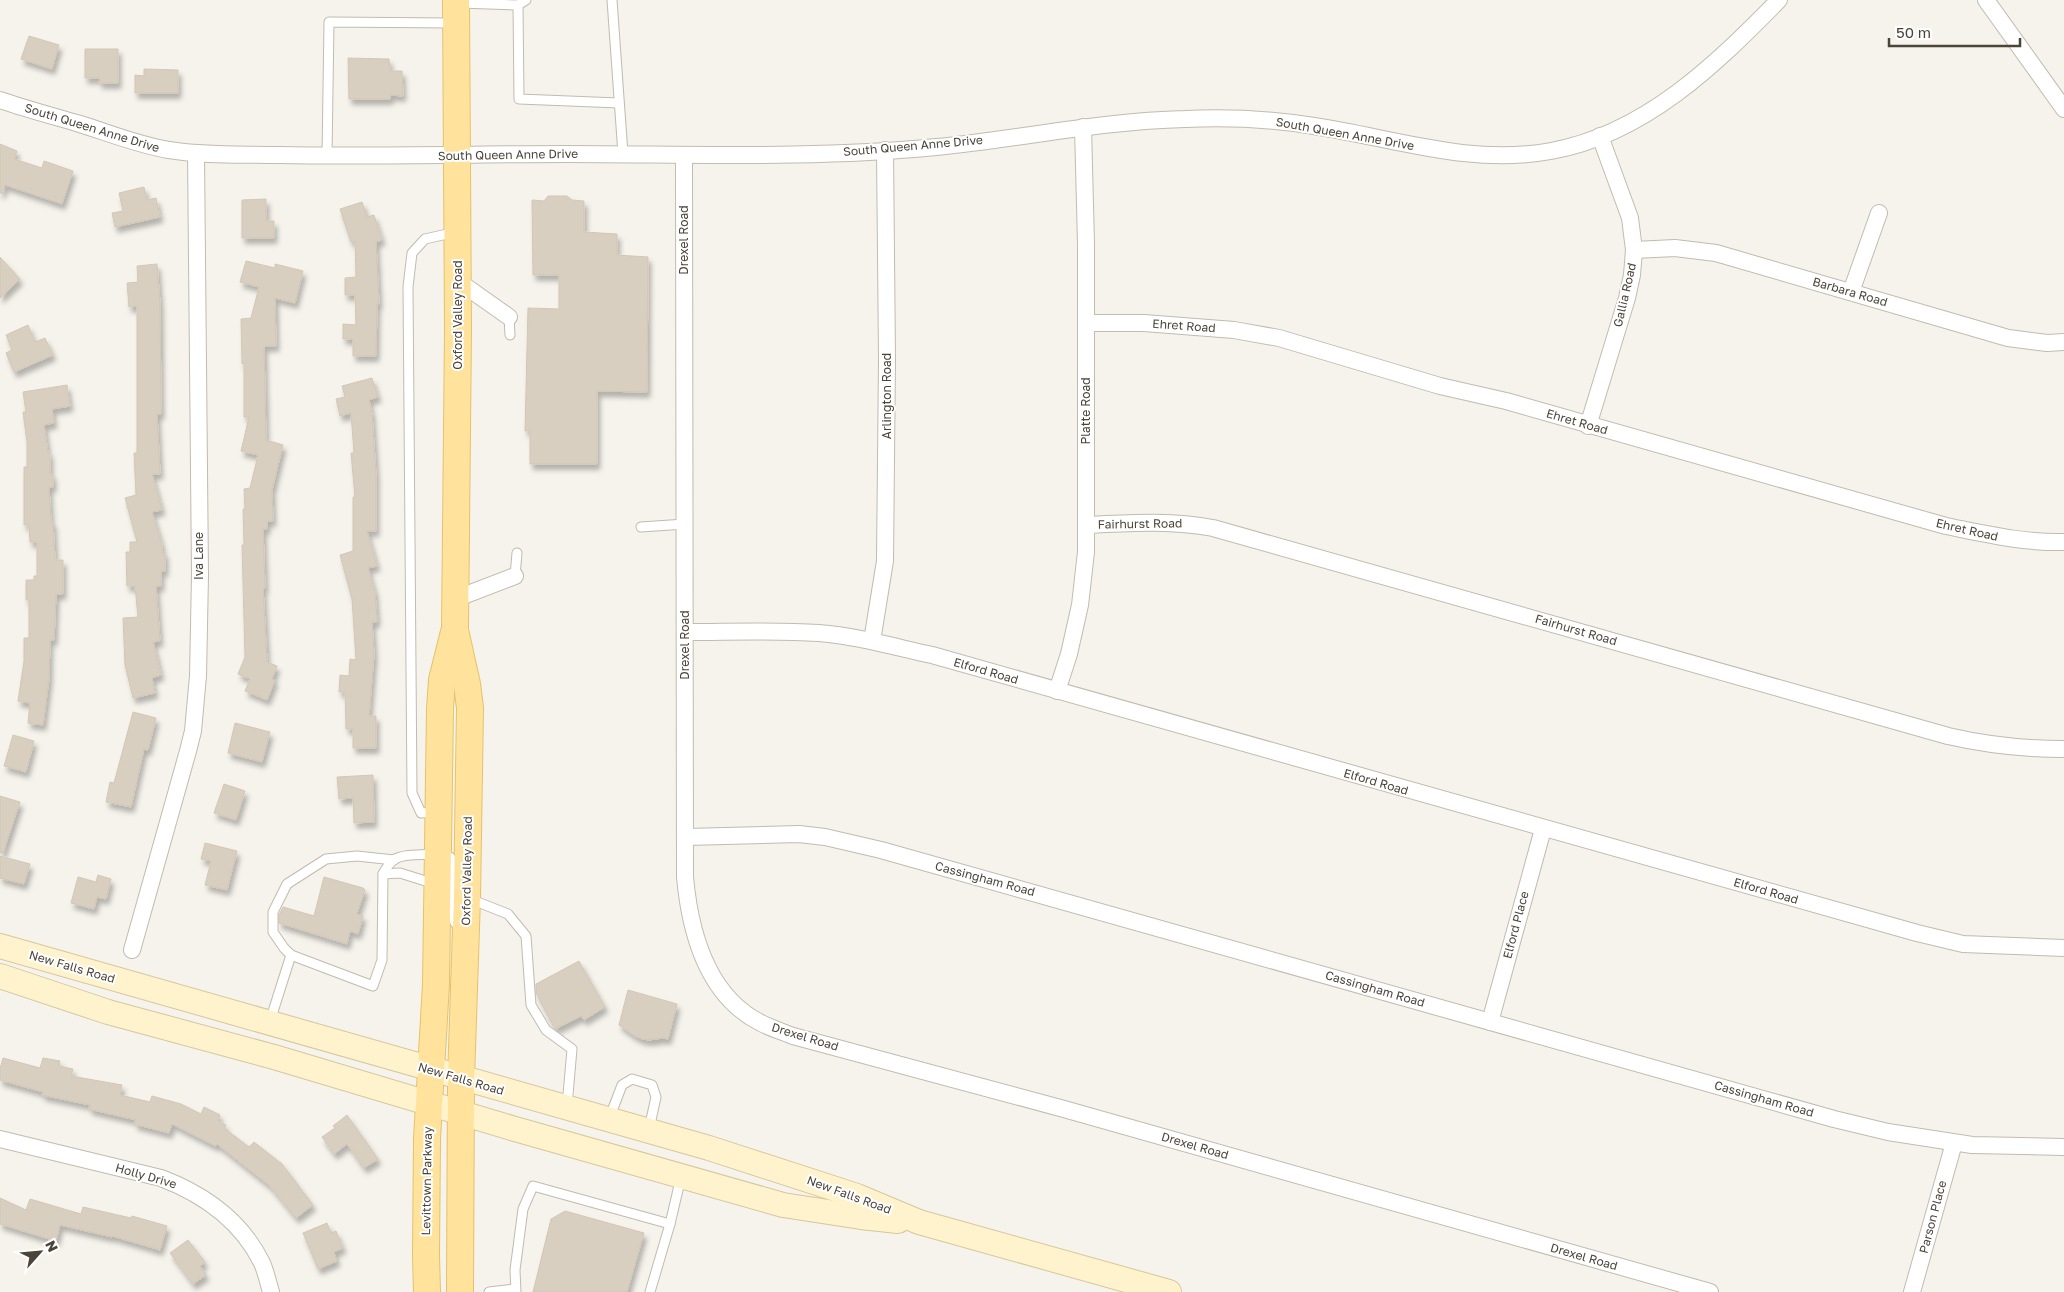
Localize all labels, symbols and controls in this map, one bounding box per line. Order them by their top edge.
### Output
scale bar [1889,15,2020,47]
text: 50 m [1896,23,1931,41]
street label: South Queen Anne Drive [23,100,161,155]
street label: South Queen Anne Drive [1275,114,1415,153]
street label: South Queen Anne Drive [842,132,984,159]
street label: South Queen Anne Drive [438,146,578,163]
street label: Drexel Road [676,205,691,275]
street label: Oxford Valley Road [450,260,465,370]
street label: Gallia Road [1610,261,1639,328]
street label: Barbara Road [1811,274,1889,309]
street label: Ehret Road [1152,316,1216,335]
street label: Arlington Road [879,353,894,439]
street label: Platte Road [1078,377,1093,445]
street label: Ehret Road [1545,406,1610,437]
street label: Fairhurst Road [1098,515,1182,532]
street label: Ehret Road [1935,515,2000,544]
street label: Iva Lane [191,532,206,580]
street label: Drexel Road [677,610,692,680]
street label: Fairhurst Road [1533,611,1619,648]
street label: Elford Road [952,654,1020,687]
street label: Elford Road [1342,765,1410,798]
street label: Oxford Valley Road [458,816,475,926]
street label: Cassingham Road [934,858,1037,899]
street label: Elford Road [1732,874,1800,907]
street label: Elford Place [1499,889,1532,960]
street label: New Falls Road [27,947,117,986]
street label: Cassingham Road [1324,967,1427,1010]
street label: Drexel Road [770,1019,840,1054]
street label: New Falls Road [416,1059,506,1098]
street label: Cassingham Road [1713,1077,1816,1120]
street label: Levittown Parkway [418,1126,435,1236]
street label: Drexel Road [1160,1129,1230,1162]
street label: Holly Drive [114,1160,179,1191]
street label: New Falls Road [805,1172,893,1217]
street label: Parson Place [1916,1179,1949,1255]
north arrow [15,1227,65,1277]
text: N [42,1237,62,1254]
street label: Drexel Road [1549,1240,1619,1273]

